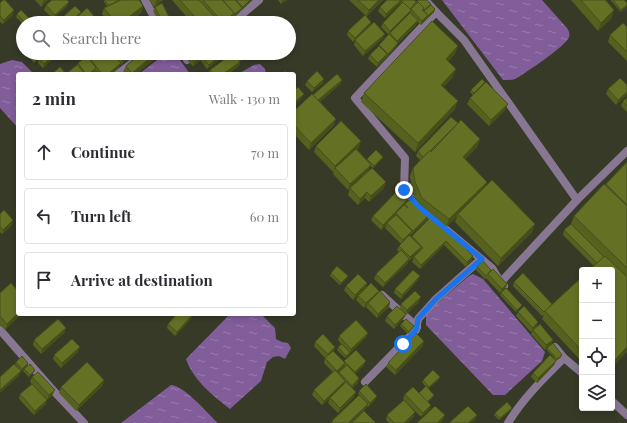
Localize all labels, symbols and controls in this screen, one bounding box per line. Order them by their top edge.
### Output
search box [16,16,296,60]
icon: search [30,27,52,49]
text: Search here [62,28,141,48]
text: 2 min [32,87,76,109]
text: Walk · 130 m [209,90,280,107]
icon: ahead [33,141,55,163]
text: Continue [71,142,135,162]
text: 70 m [251,144,279,161]
route end [395,181,413,199]
icon: left [33,205,55,227]
text: Turn left [71,206,132,226]
text: 60 m [250,208,279,225]
map controls [579,267,615,411]
button: + [579,267,615,303]
icon: arrive [33,269,55,291]
text: Arrive at destination [71,270,213,290]
button: − [579,303,615,339]
route start [394,335,412,353]
button: locate [579,339,615,375]
button: layers [579,375,615,411]

